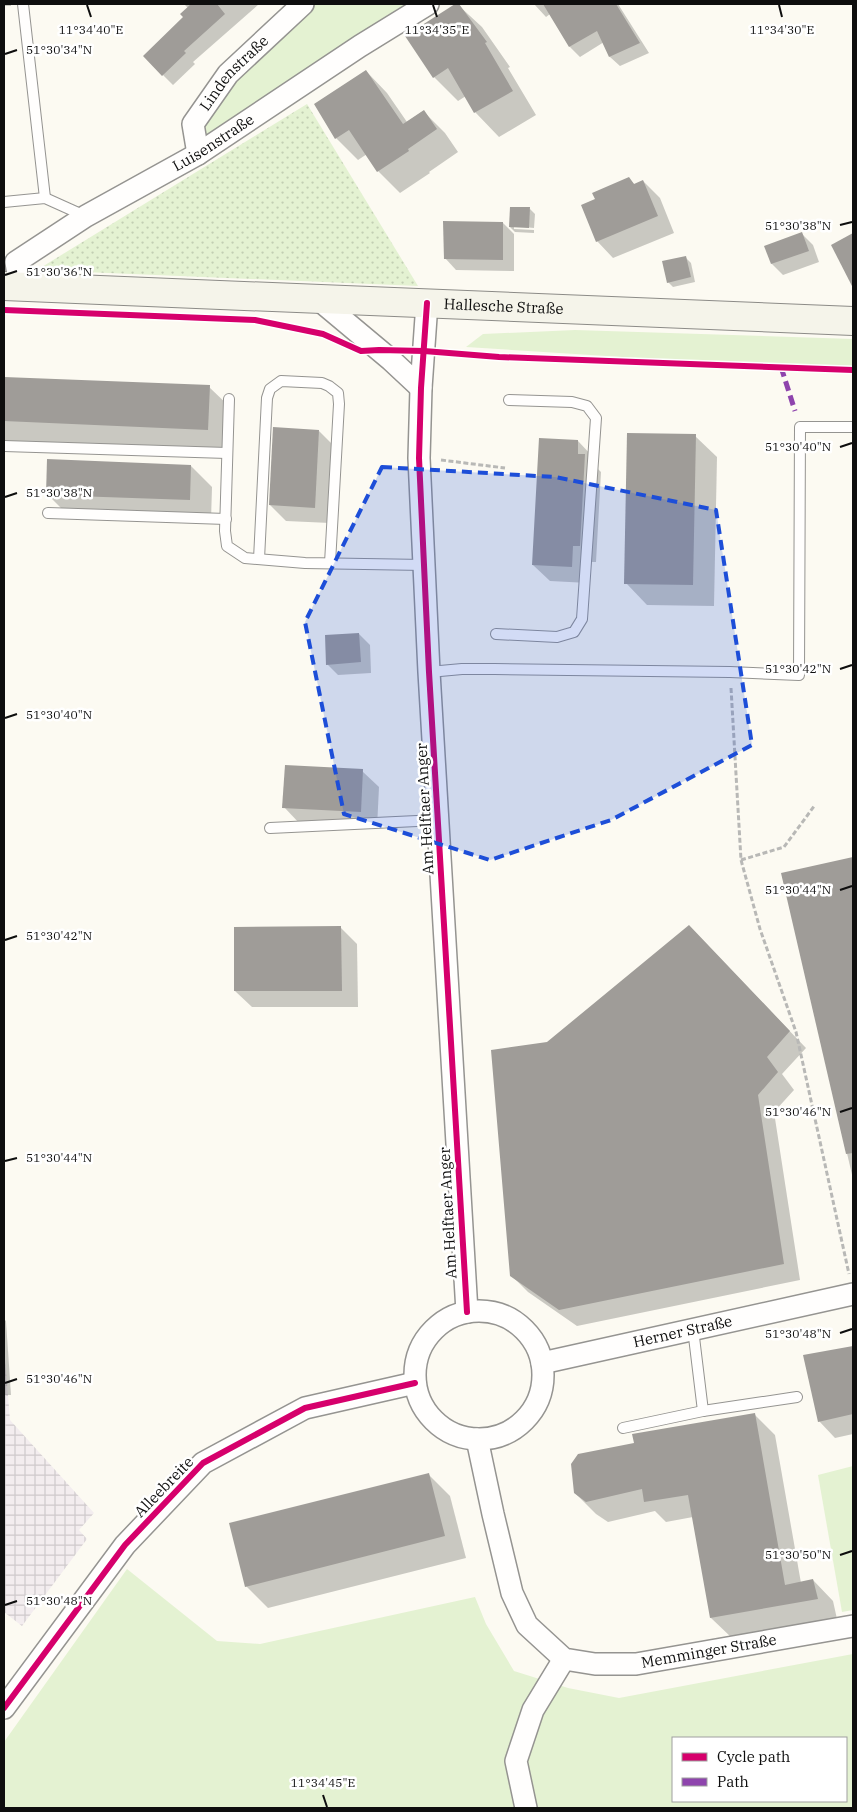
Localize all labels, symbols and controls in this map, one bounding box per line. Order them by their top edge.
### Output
text: 11°34'40"E [59,22,123,37]
text: 11°34'35"E [405,22,469,37]
text: 11°34'30"E [750,22,814,37]
street label: Lindenstraße [195,31,272,114]
text: 51°30'34"N [26,42,92,57]
street label: Luisenstraße [169,109,257,175]
text: 51°30'38"N [765,218,831,233]
text: 51°30'36"N [26,264,92,279]
street label: Hallesche Straße [443,294,564,318]
text: 51°30'40"N [765,439,831,454]
text: 51°30'38"N [26,485,92,500]
text: 51°30'42"N [765,661,831,676]
text: 51°30'40"N [26,707,92,722]
street label: Am Helftaer Anger [412,742,437,875]
text: 51°30'44"N [765,882,831,897]
text: 51°30'42"N [26,928,92,943]
text: 51°30'46"N [765,1104,831,1119]
street label: Am Helftaer Anger [435,1146,460,1279]
text: 51°30'44"N [26,1150,92,1165]
street label: Herner Straße [631,1311,734,1352]
text: 51°30'48"N [765,1326,831,1341]
text: 51°30'46"N [26,1371,92,1386]
street label: Alleebreite [130,1452,197,1521]
text: 51°30'50"N [765,1547,831,1562]
text: 51°30'48"N [26,1593,92,1608]
street label: Memminger Straße [640,1630,778,1672]
legend [672,1737,847,1802]
text: Cycle path [717,1747,790,1766]
text: Path [717,1772,749,1791]
text: 11°34'45"E [291,1775,355,1790]

